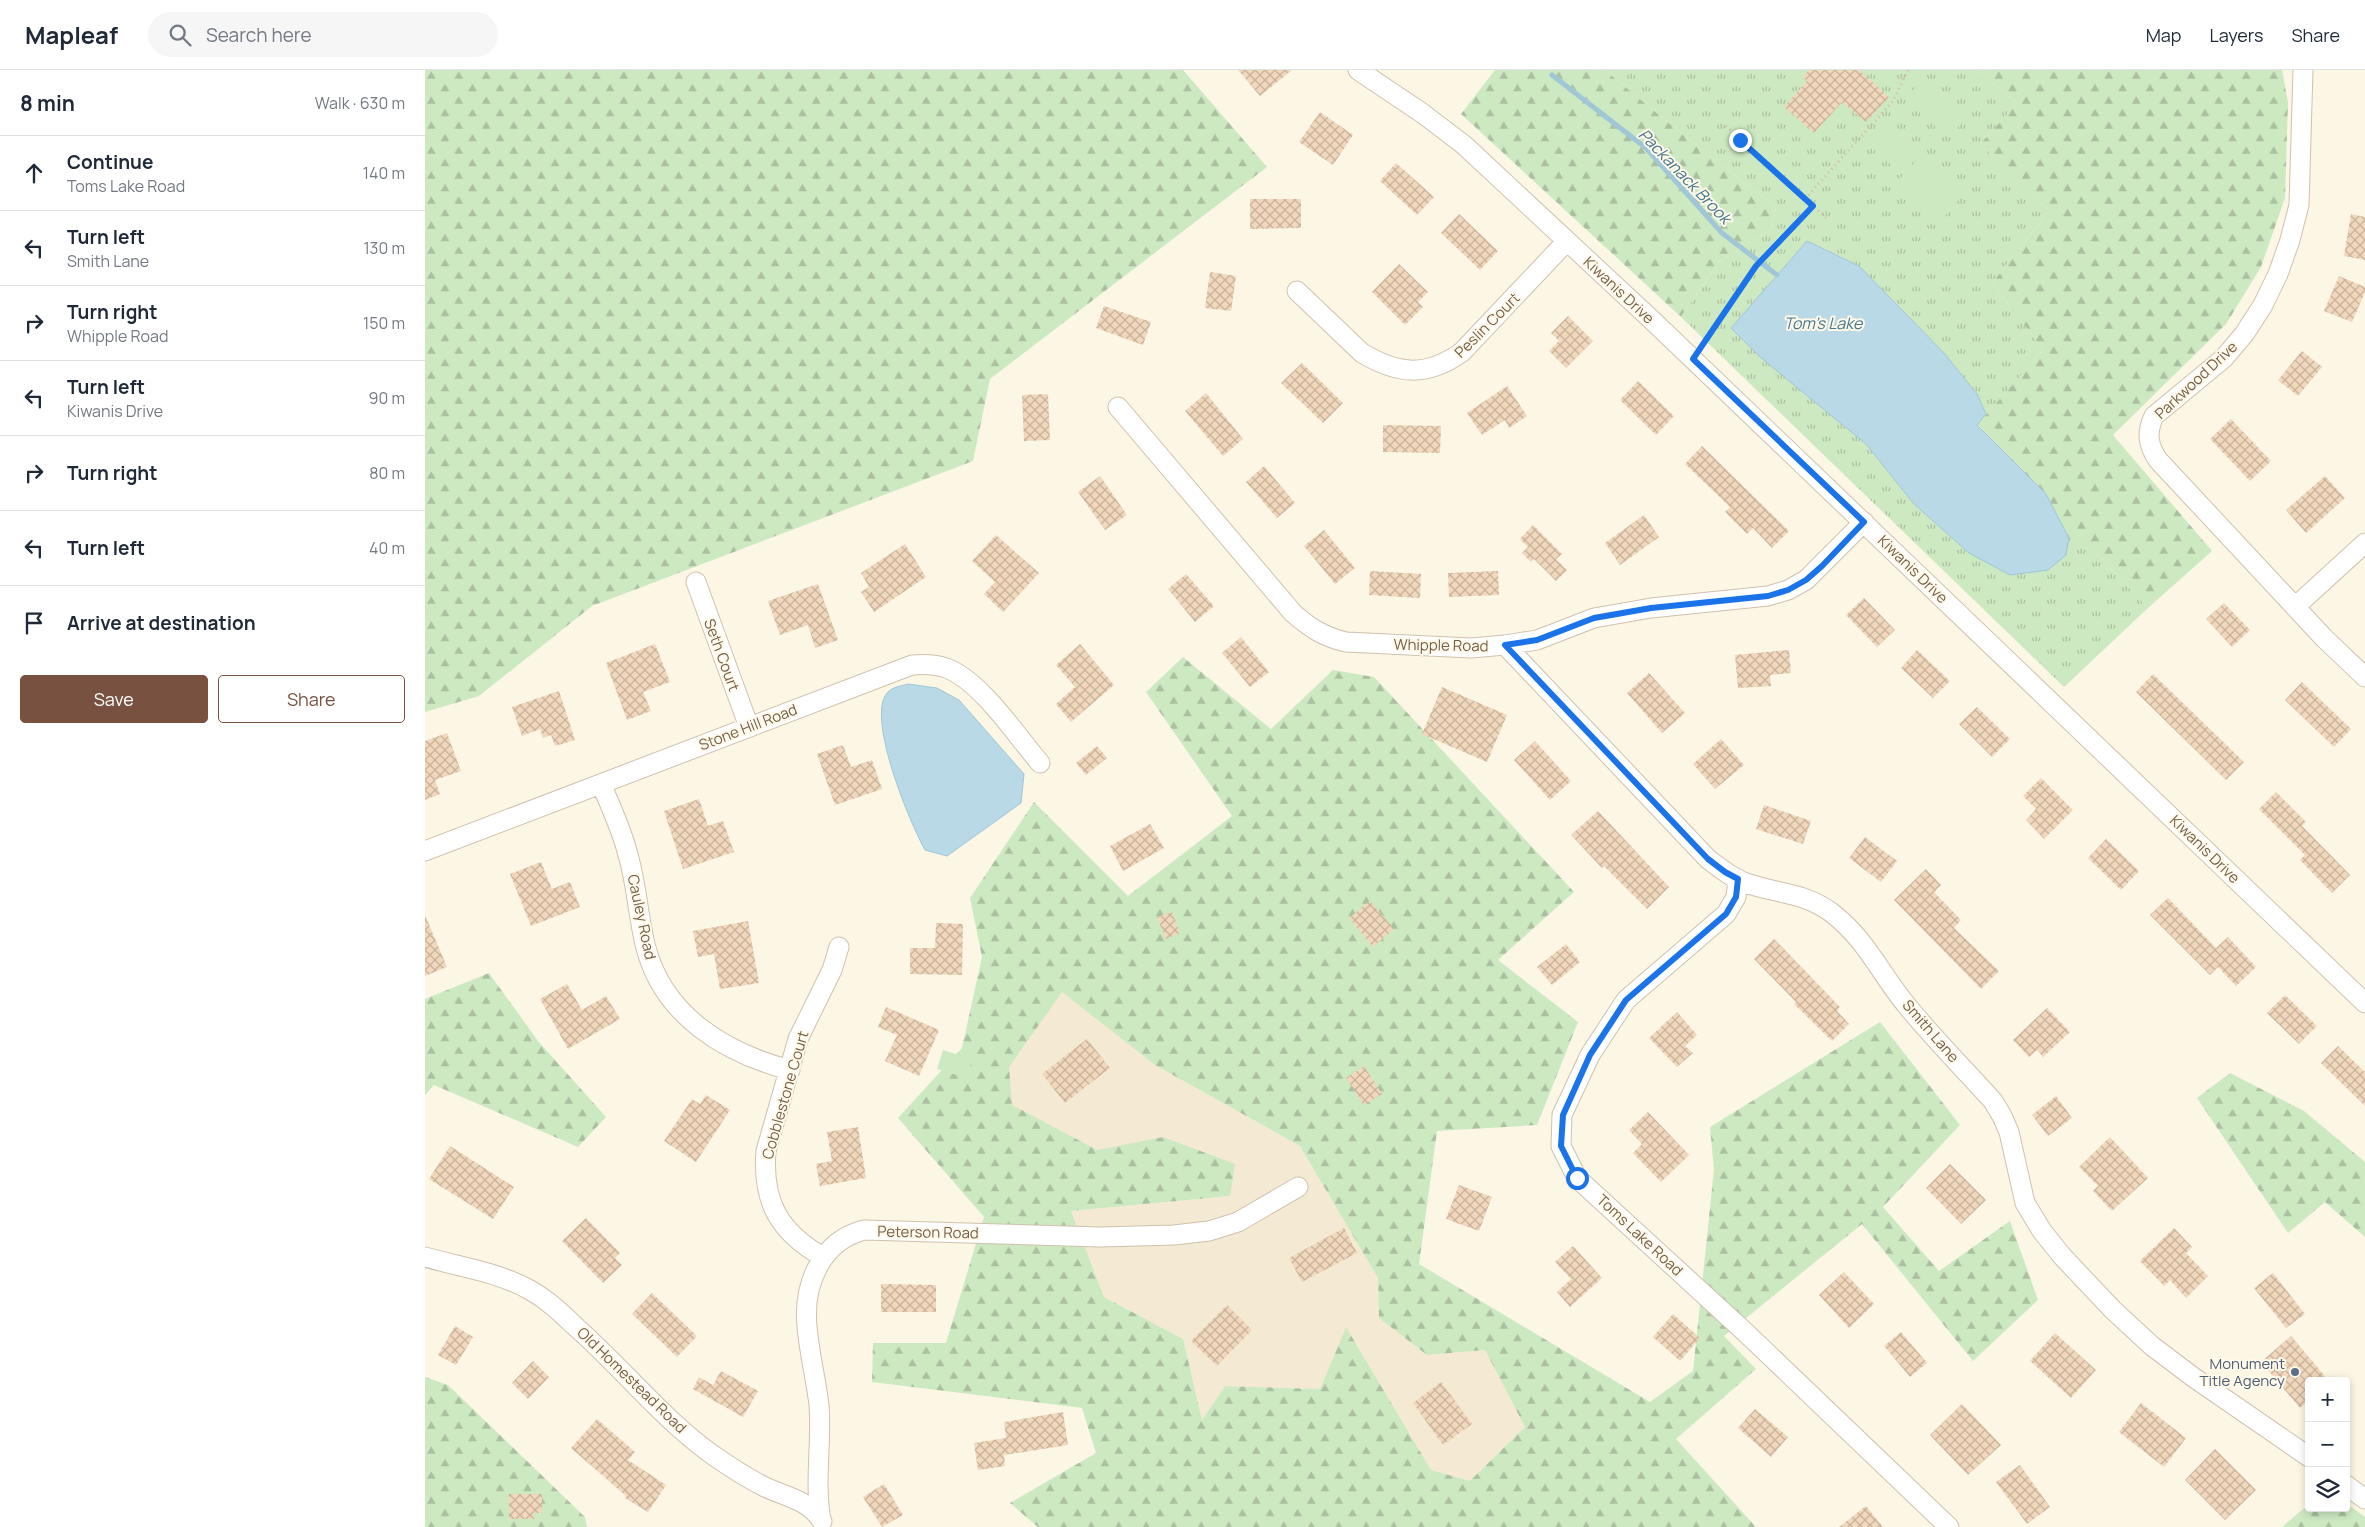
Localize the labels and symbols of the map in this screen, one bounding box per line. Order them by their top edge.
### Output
water label: Packanack Brook [1634,124,1738,230]
route end [1729,129,1752,152]
street label: Kiwanis Drive [1579,252,1659,329]
street label: Peslin Court [1450,288,1524,362]
water label: Tom's Lake [1784,312,1864,334]
street label: Parkwood Drive [2150,336,2242,424]
street label: Kiwanis Drive [1873,530,1953,608]
street label: Seth Court [699,616,745,694]
street label: Whipple Road [1393,634,1489,656]
street label: Stone Hill Road [696,699,800,755]
street label: Kiwanis Drive [2165,810,2245,888]
street label: Cauley Road [623,872,661,962]
street label: Smith Lane [1898,995,1964,1067]
street label: Cobblestone Court [757,1028,813,1162]
route start [1566,1167,1589,1190]
street label: Toms Lake Road [1592,1190,1688,1280]
street label: Peterson Road [877,1221,979,1243]
street label: Old Homestead Road [573,1322,691,1438]
place label: Monument Title Agency [2200,1353,2285,1391]
marker: Monument Title Agency [2289,1366,2301,1378]

